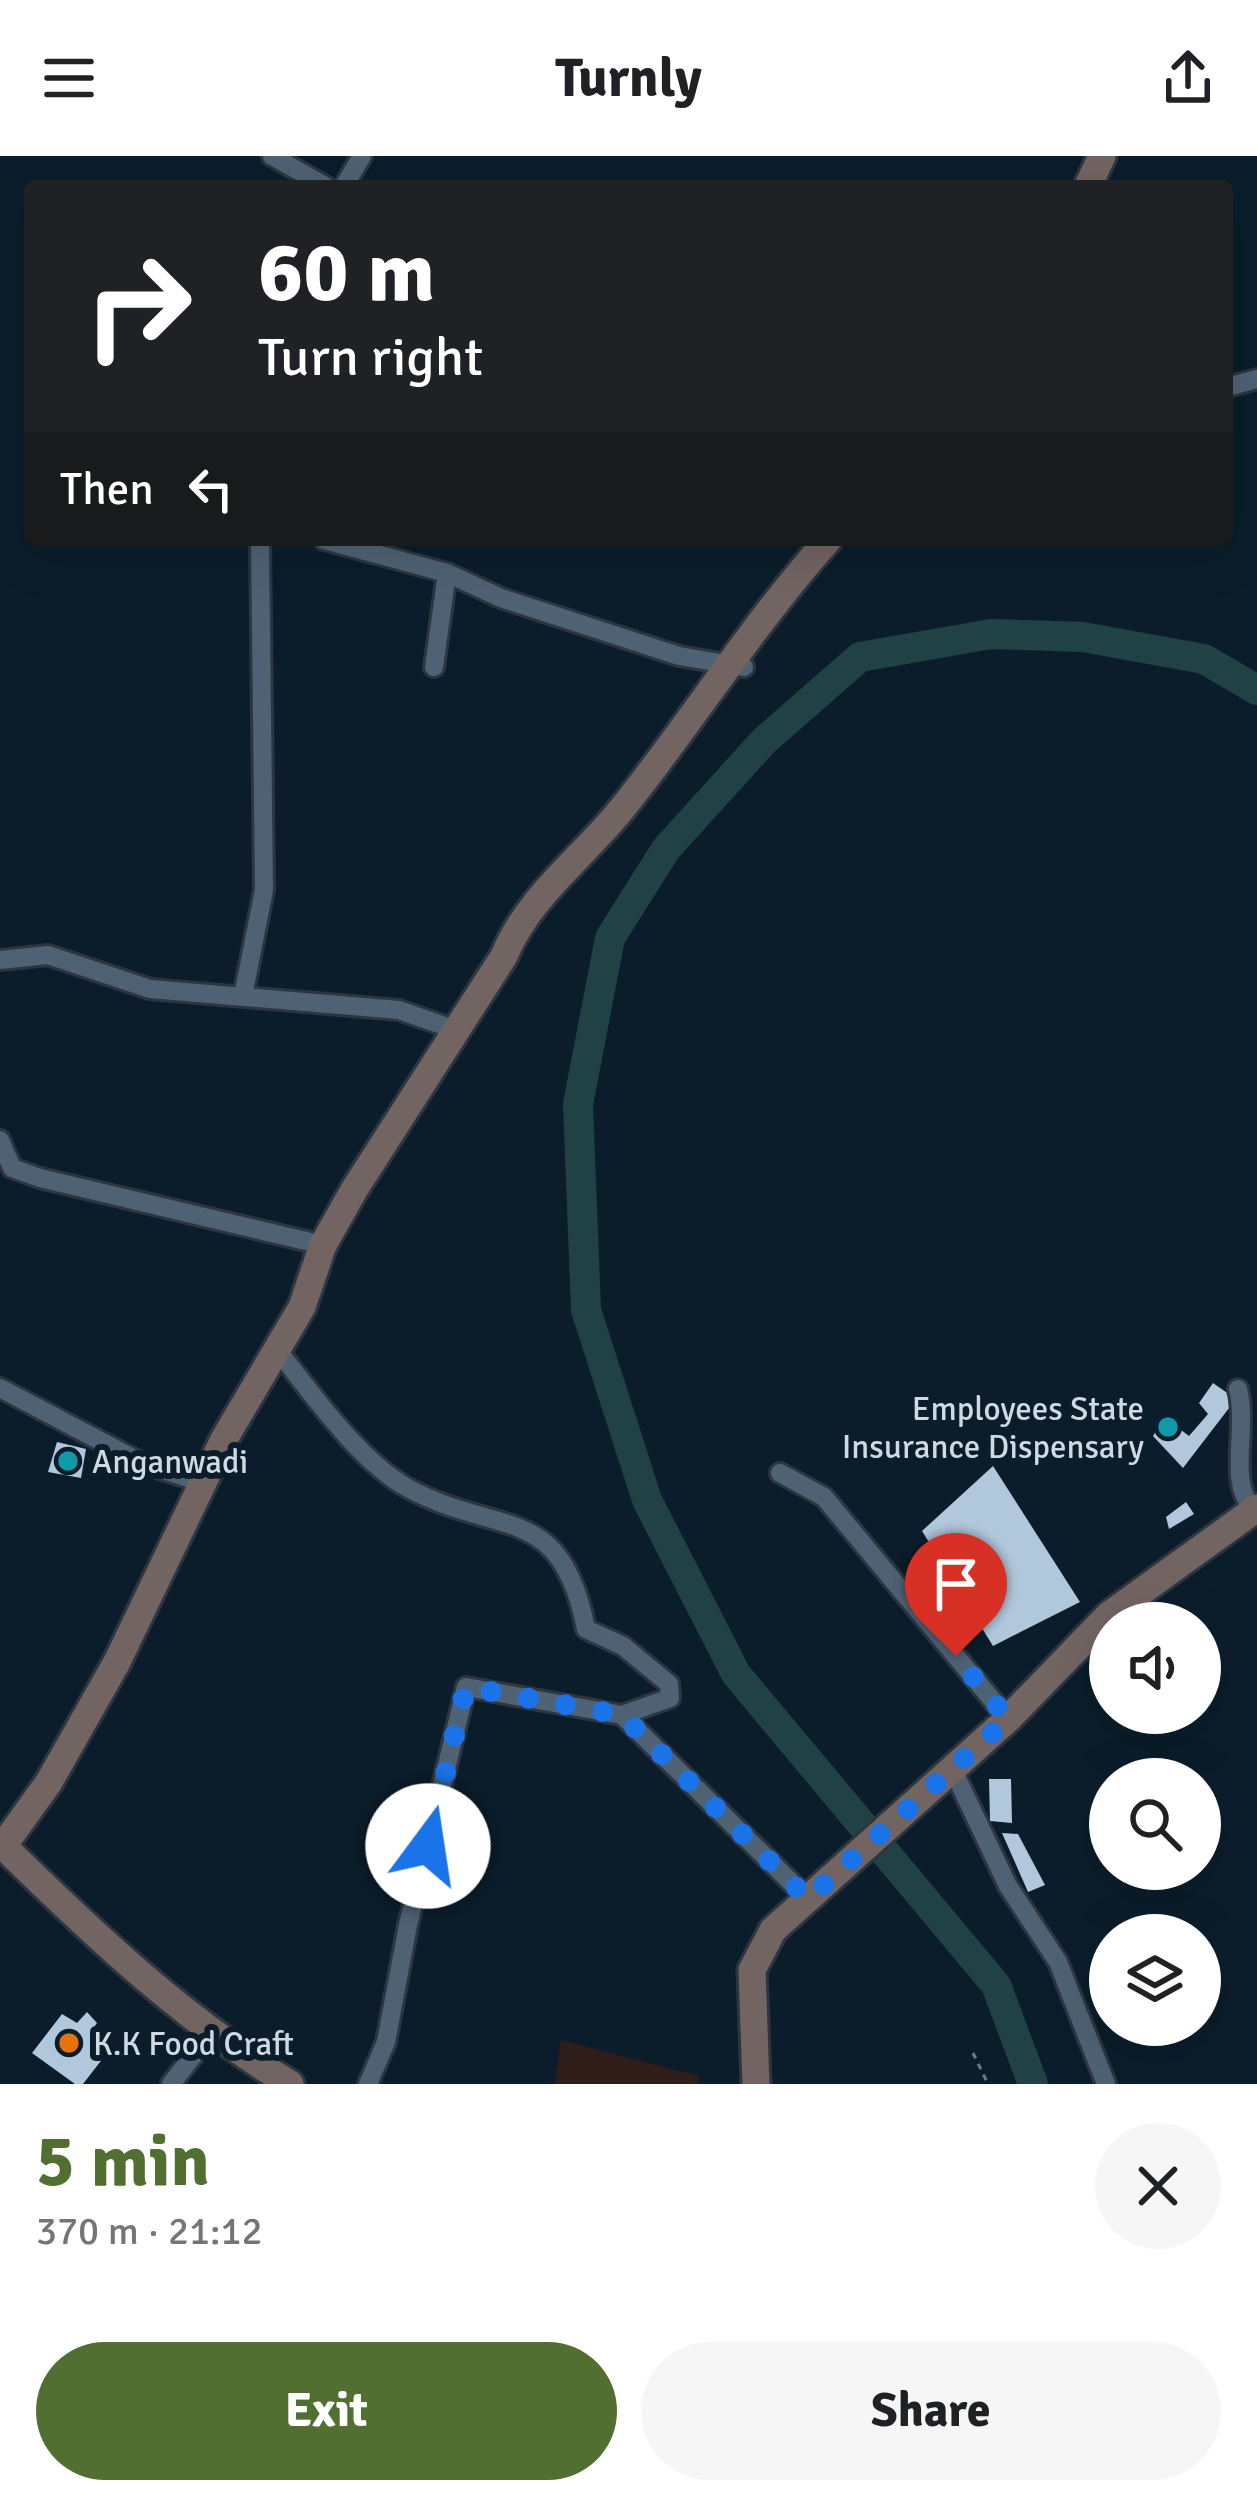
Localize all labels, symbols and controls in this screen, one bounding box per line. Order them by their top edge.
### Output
icon: menu [36,45,102,111]
text: Turnly [555,45,702,112]
icon: share [1155,45,1221,111]
text: 60 m [258,221,435,325]
icon: right [60,228,216,384]
text: Turn right [258,324,483,391]
icon: left [178,456,244,522]
text: Then [60,462,154,517]
place label: Employees State Insurance Dispensary [842,1389,1145,1468]
marker: Employees State Insurance Dispensary [1155,1414,1181,1440]
place label: Anganwadi [92,1442,248,1483]
marker: Anganwadi [55,1448,81,1474]
pin [905,1533,1007,1656]
icon: arrive [923,1551,989,1617]
map controls [1089,1602,1221,2046]
button: sound [1089,1602,1221,1734]
button: search [1089,1758,1221,1890]
position arrow [365,1783,491,1909]
button: layers [1089,1914,1221,2046]
place label: K.K Food Craft [93,2024,294,2065]
marker: K.K Food Craft [56,2030,82,2056]
text: 5 min [36,2117,210,2206]
button: close [1095,2123,1221,2249]
text: 370 m · 21:12 [36,2207,263,2255]
button: Exit [36,2342,617,2480]
button: Share [641,2342,1221,2480]

